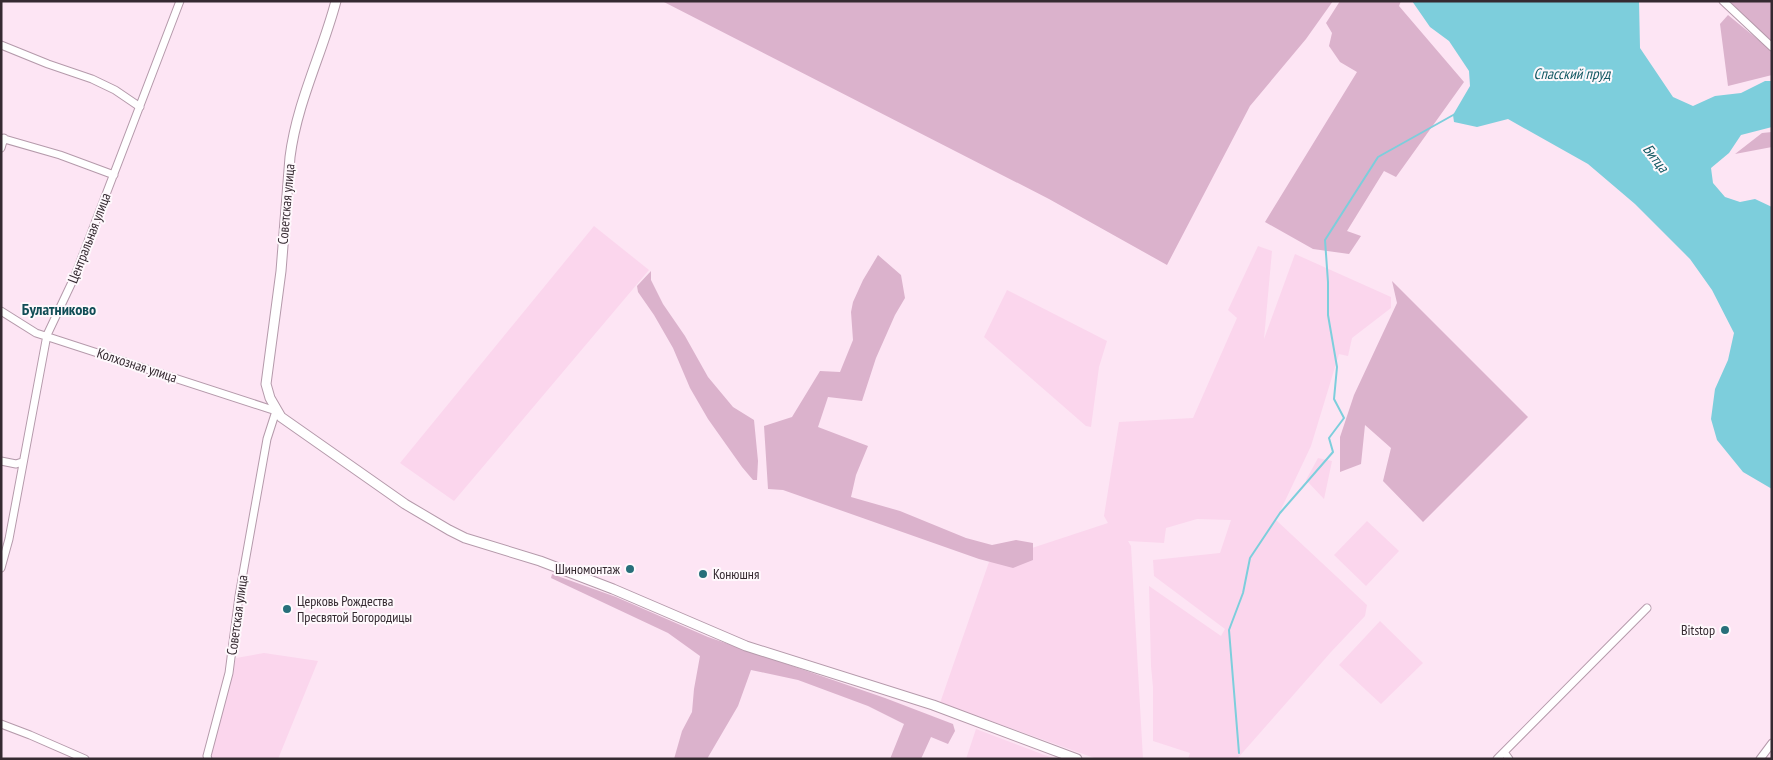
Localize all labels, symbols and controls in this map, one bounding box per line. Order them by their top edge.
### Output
water label: Спасский пруд [1534,64,1612,83]
water label: Битца [1639,140,1674,177]
street label: Советская улица [274,163,298,245]
street label: Центральная улица [64,190,114,286]
district label: Булатниково [22,299,96,319]
street label: Колхозная улица [95,344,179,386]
place label: Шиномонтаж [555,560,620,578]
marker: Шиномонтаж [624,563,636,575]
place label: Конюшня [713,565,759,583]
marker: Конюшня [697,568,709,580]
street label: Советская улица [222,574,252,656]
place label: Церковь Рождества Пресвятой Богородицы [297,592,412,626]
marker: Церковь Рождества Пресвятой Богородицы [281,603,293,615]
place label: Bitstop [1681,621,1715,639]
marker: Bitstop [1719,624,1731,636]

